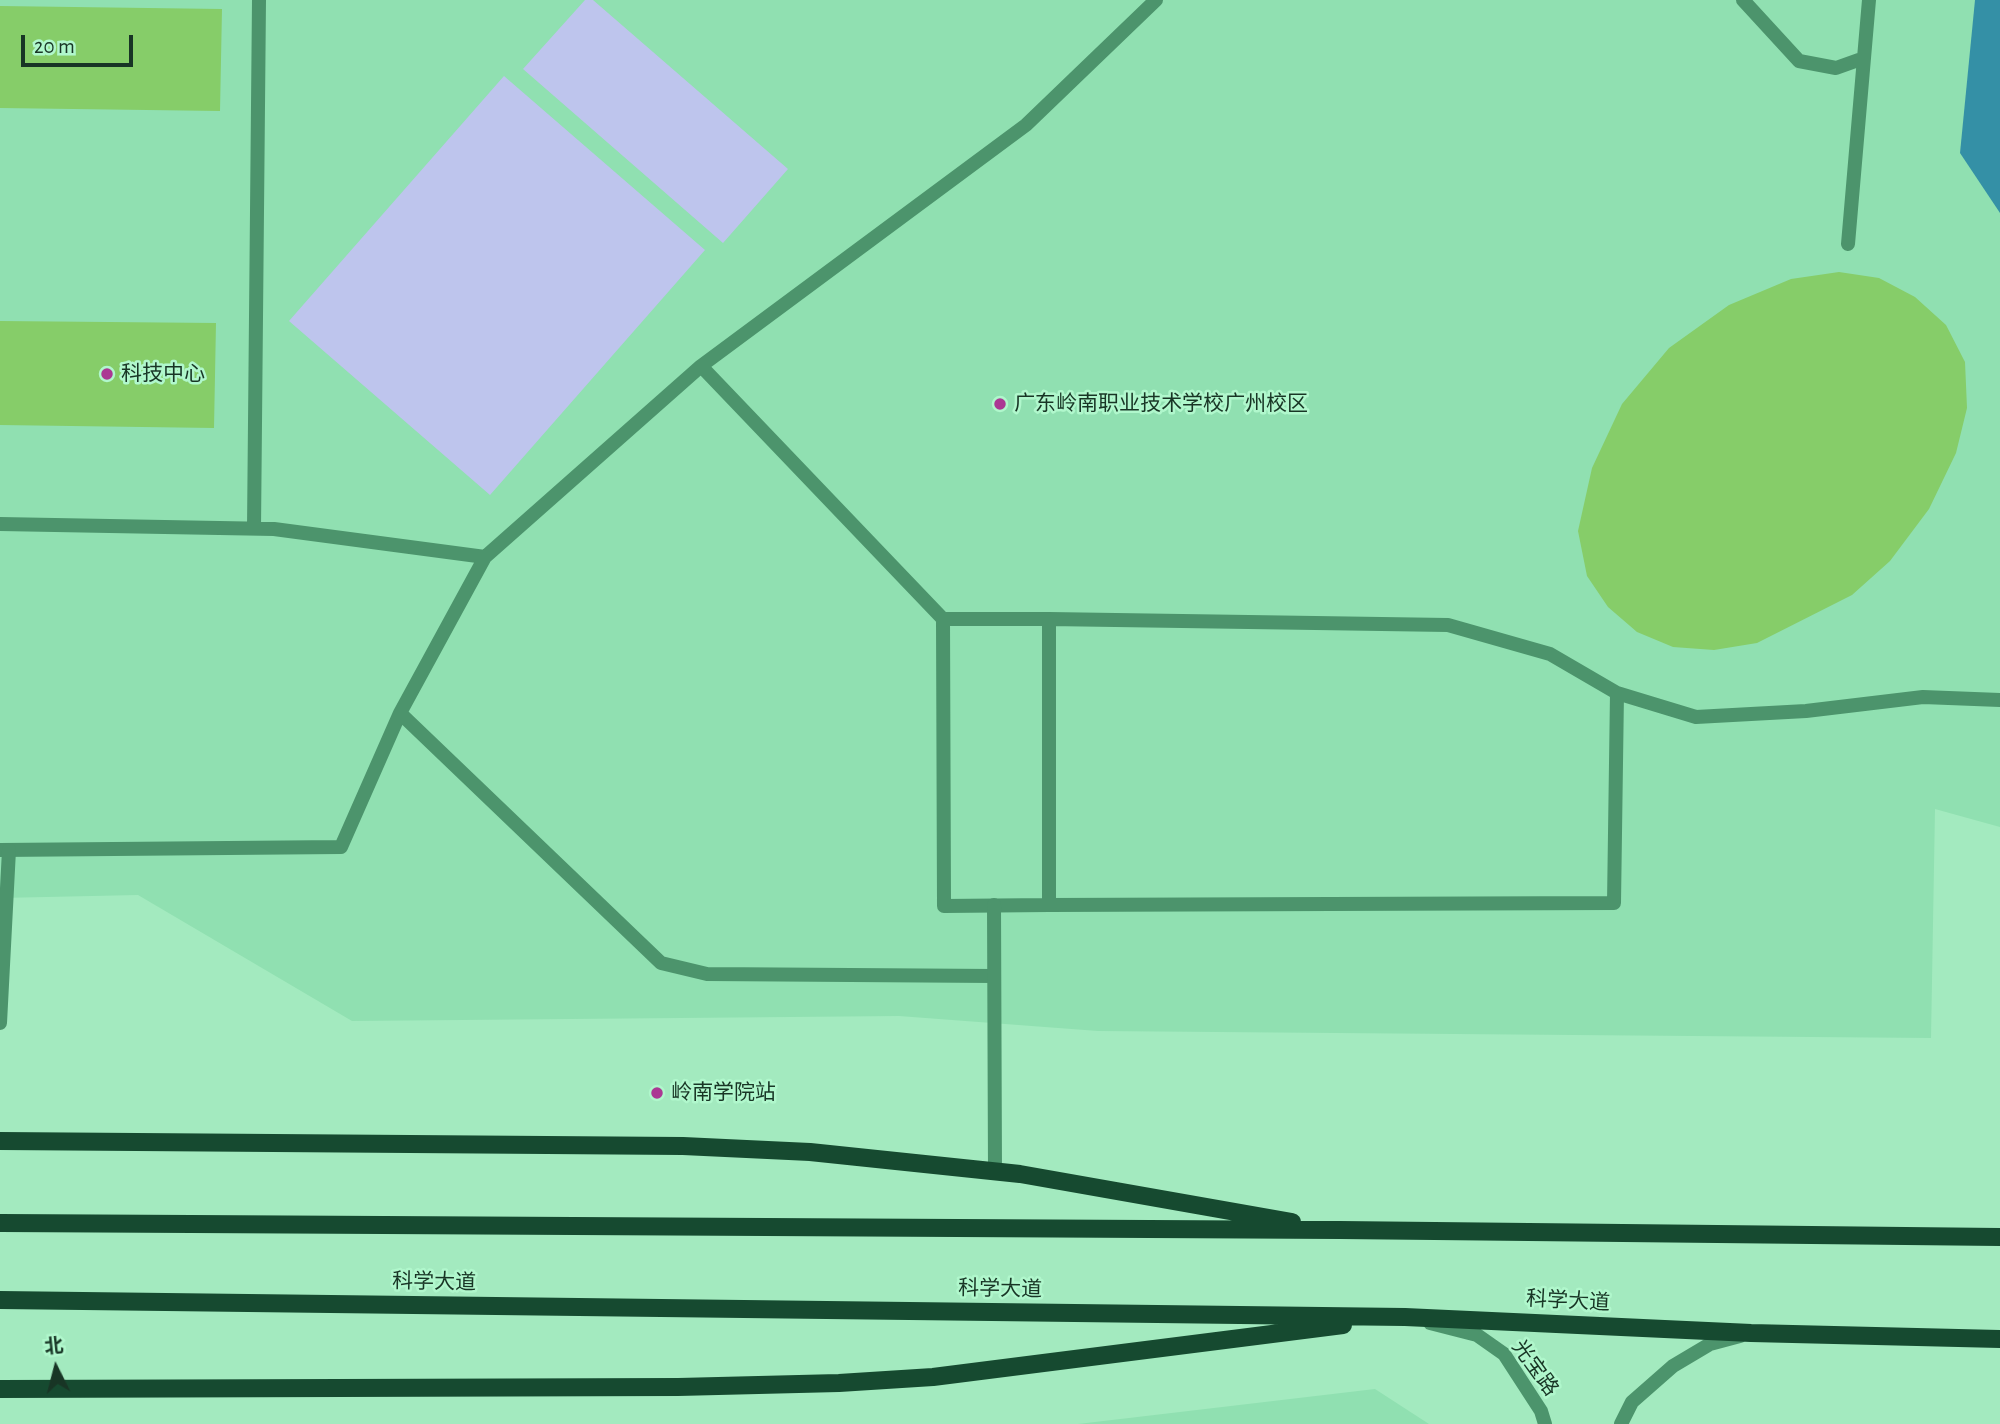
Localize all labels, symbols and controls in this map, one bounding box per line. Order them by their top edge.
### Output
scale bar [24,21,136,65]
text: 20 m [34,36,75,57]
place label: 科技中心 [121,361,205,387]
marker: 科技中心 [99,366,115,382]
place label: 广东岭南职业技术学校广州校区 [1014,391,1308,417]
marker: 广东岭南职业技术学校广州校区 [992,396,1008,412]
place label: 岭南学院站 [671,1080,776,1106]
marker: 岭南学院站 [649,1085,665,1101]
street label: 科学大道 [392,1269,476,1295]
street label: 科学大道 [958,1276,1042,1302]
street label: 科学大道 [1525,1286,1611,1316]
north arrow [21,1333,91,1403]
street label: 光宝路 [1506,1335,1564,1401]
text: 北 [43,1336,64,1357]

